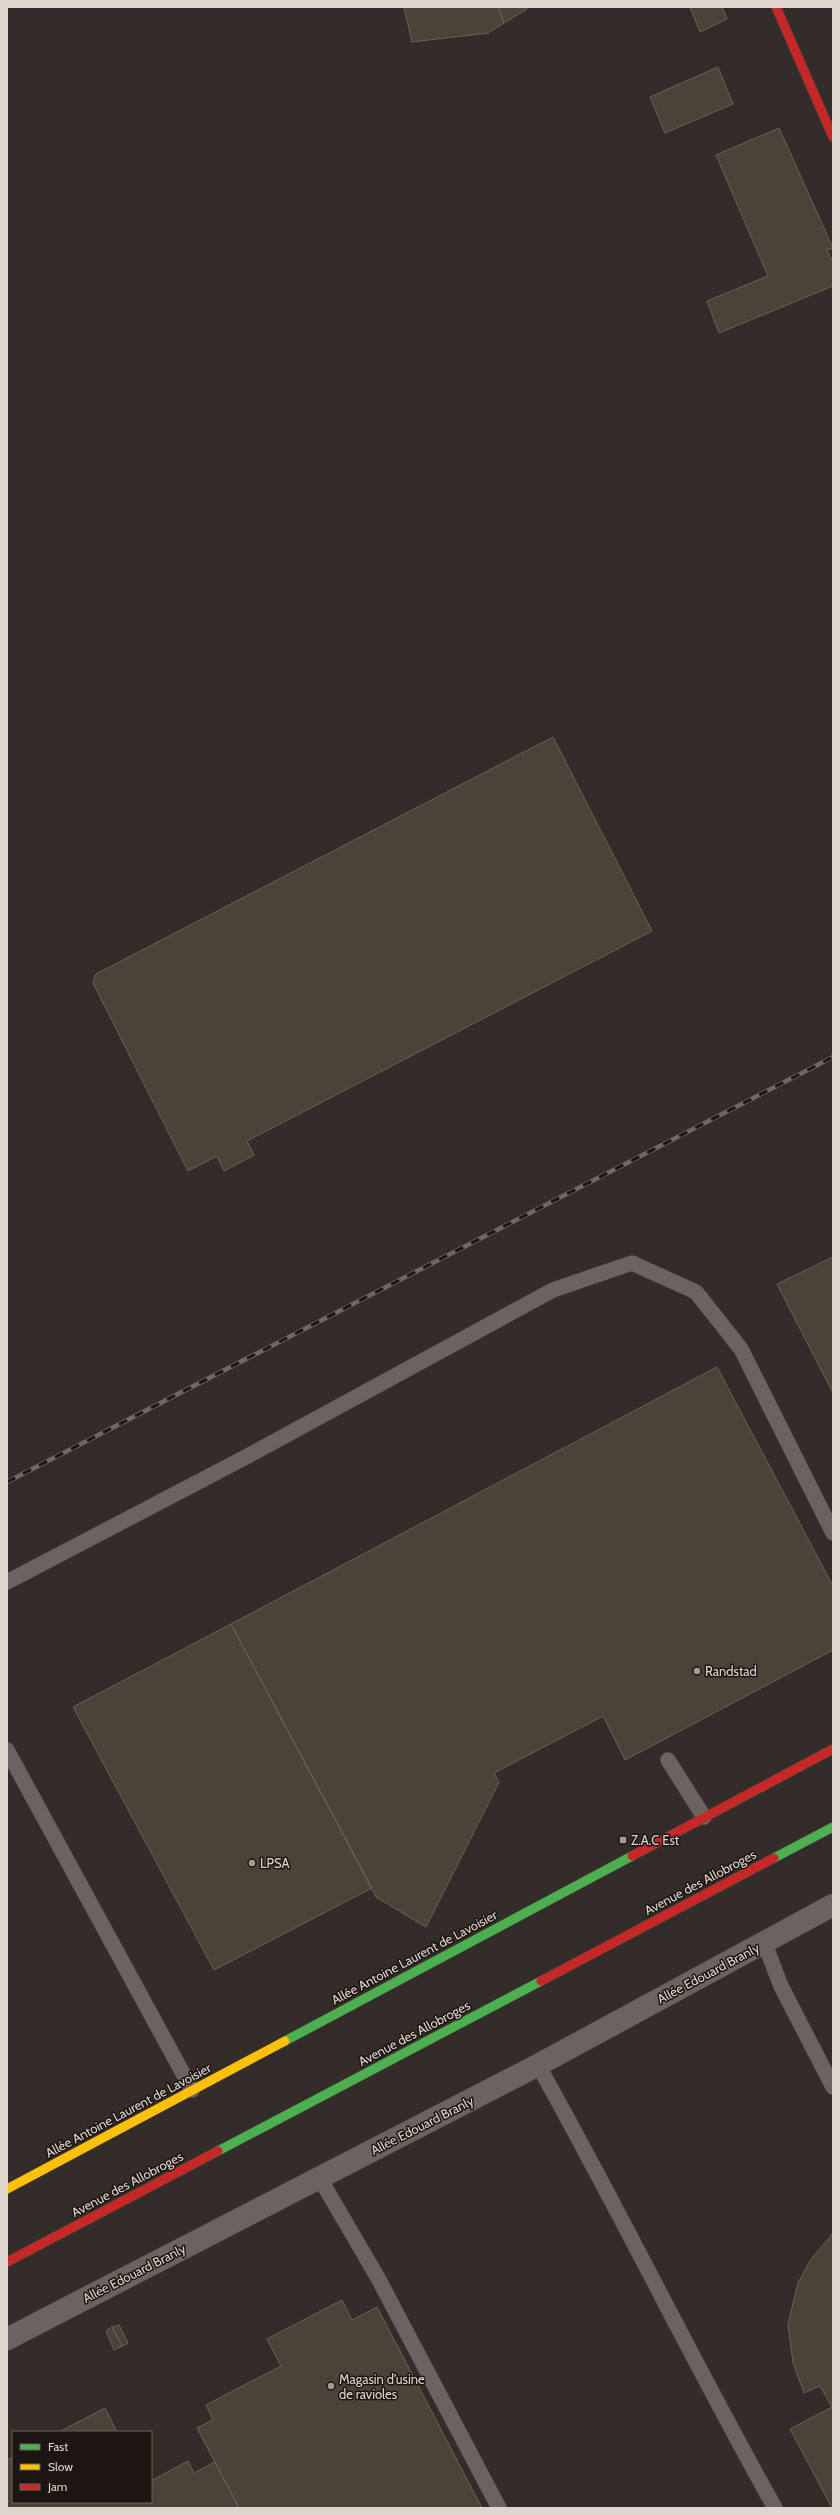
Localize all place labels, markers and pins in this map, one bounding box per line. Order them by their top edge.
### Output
place label: Randstad [705,1663,757,1679]
marker: Randstad [692,1666,702,1676]
place label: Z.A.C Est [631,1832,680,1848]
marker: Z.A.C Est [618,1835,628,1845]
place label: LPSA [260,1855,290,1871]
marker: LPSA [247,1858,257,1868]
place label: Magasin d’usine de ravioles [339,2371,425,2402]
marker: Magasin d’usine de ravioles [326,2381,336,2391]

